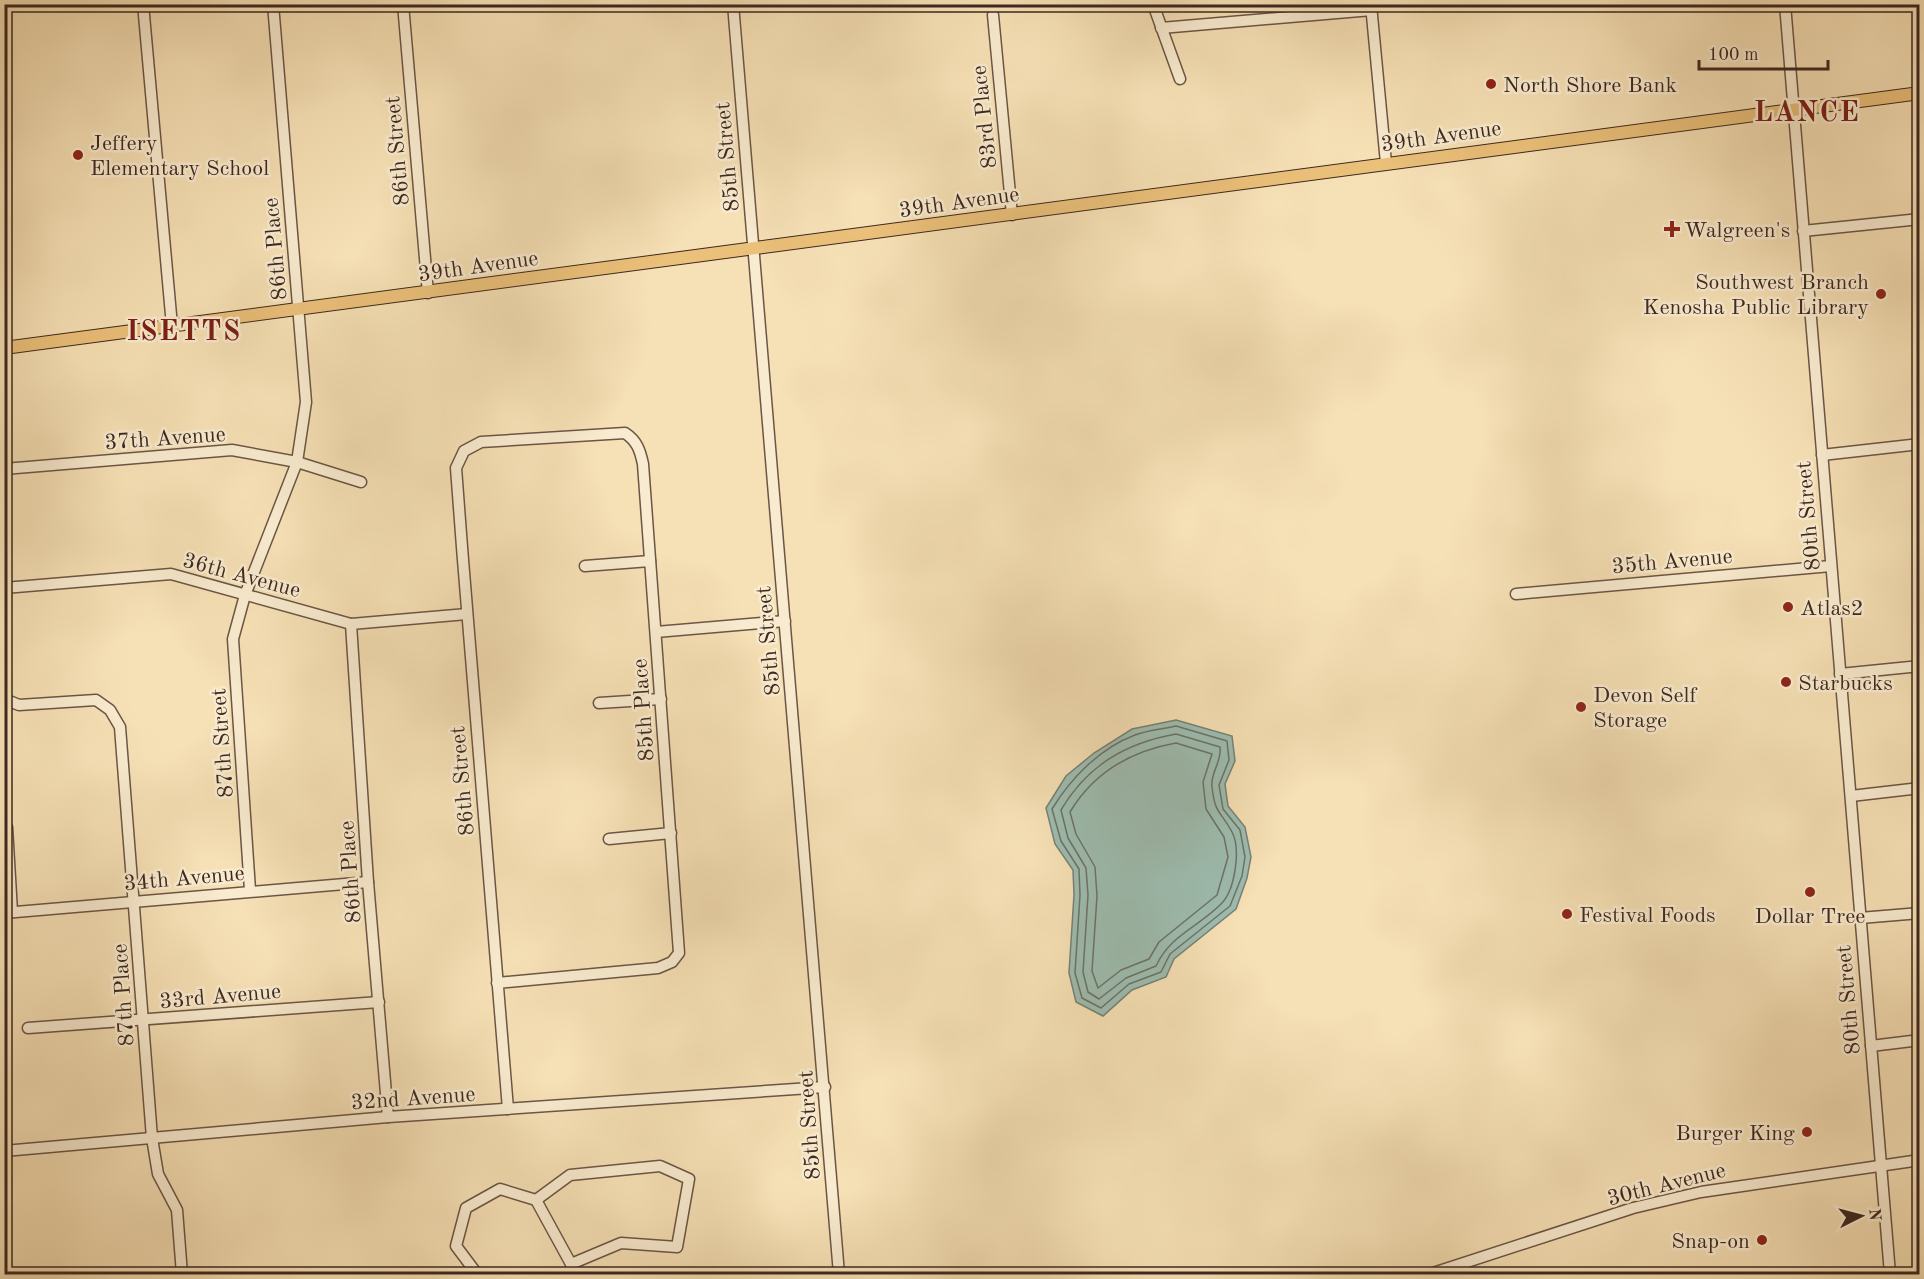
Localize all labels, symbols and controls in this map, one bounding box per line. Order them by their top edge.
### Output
scale bar [1699,33,1828,71]
text: 100 m [1708,46,1759,64]
street label: 83rd Place [969,64,1001,169]
place label: North Shore Bank [1503,75,1677,97]
marker: North Shore Bank [1484,77,1498,91]
street label: 86th Street [382,95,414,206]
district label: LANCE [1754,100,1860,128]
street label: 85th Street [712,101,744,212]
street label: 39th Avenue [1380,118,1503,156]
place label: Jeffery Elementary School [90,133,269,180]
marker: Jeffery Elementary School [71,148,85,162]
street label: 39th Avenue [898,184,1021,222]
street label: 86th Place [261,197,291,301]
place label: Walgreen's [1684,220,1790,242]
marker: Walgreen's [1665,222,1679,236]
street label: 39th Avenue [417,248,540,286]
place label: Southwest Branch Kenosha Public Library [1643,272,1869,319]
marker: Southwest Branch Kenosha Public Library [1874,287,1888,301]
district label: ISETTS [126,319,242,347]
street label: 37th Avenue [104,424,226,454]
street label: 80th Street [1793,460,1825,571]
street label: 35th Avenue [1611,546,1734,578]
street label: 36th Avenue [180,550,303,602]
street label: 85th Street [753,585,785,696]
place label: Atlas2 [1800,598,1864,620]
marker: Atlas2 [1781,600,1795,614]
street label: 85th Place [629,658,659,762]
place label: Starbucks [1798,673,1893,695]
marker: Starbucks [1779,675,1793,689]
place label: Devon Self Storage [1593,685,1698,732]
street label: 87th Street [208,687,238,798]
marker: Devon Self Storage [1574,700,1588,714]
street label: 86th Street [447,725,479,836]
street label: 86th Place [336,820,366,924]
street label: 34th Avenue [123,863,246,895]
marker: Dollar Tree [1803,885,1817,899]
place label: Festival Foods [1579,905,1716,927]
place label: Dollar Tree [1755,906,1865,928]
marker: Festival Foods [1560,907,1574,921]
street label: 87th Place [109,943,139,1047]
street label: 80th Street [1833,944,1865,1055]
street label: 33rd Avenue [158,981,282,1013]
street label: 85th Street [795,1069,825,1180]
street label: 32nd Avenue [350,1084,476,1114]
place label: Burger King [1676,1123,1795,1145]
marker: Burger King [1800,1125,1814,1139]
street label: 30th Avenue [1605,1160,1728,1210]
north arrow [1831,1186,1891,1246]
text: N [1865,1208,1883,1222]
place label: Snap-on [1671,1231,1750,1253]
marker: Snap-on [1755,1233,1769,1247]

